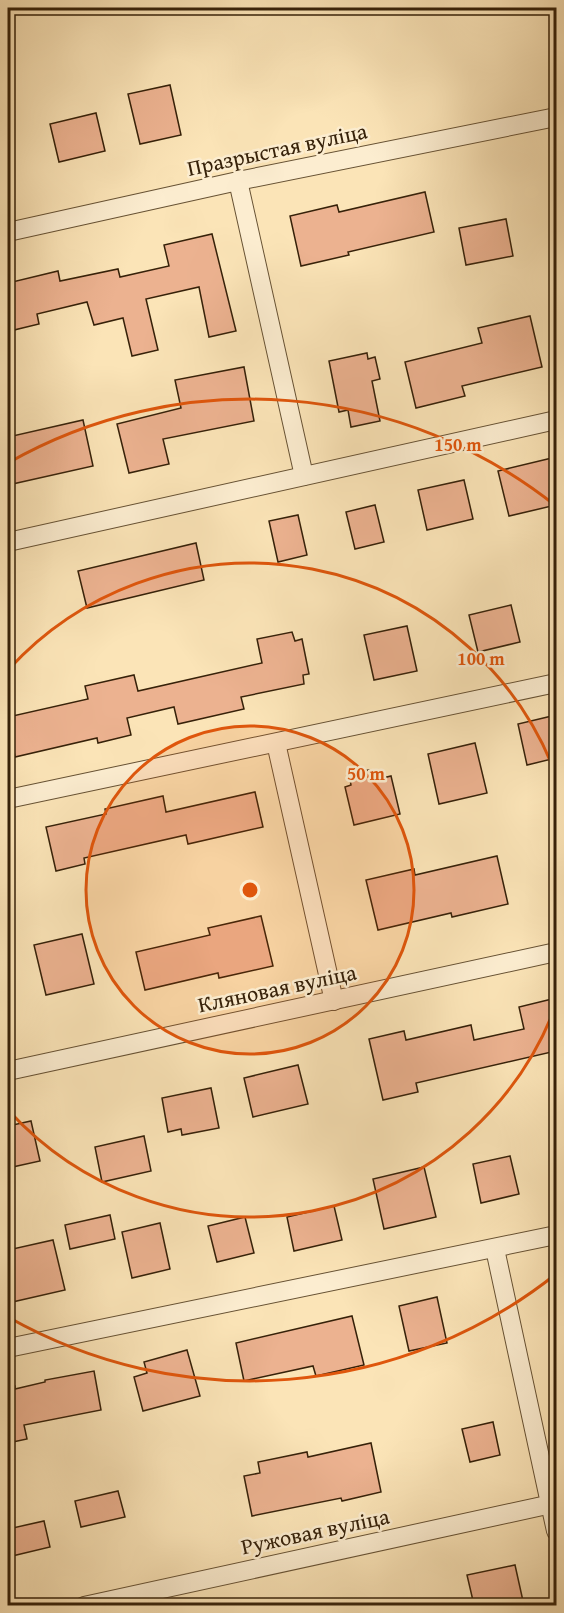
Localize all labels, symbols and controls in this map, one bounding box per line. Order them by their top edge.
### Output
street label: Празрыстая вуліца [184,114,371,184]
text: 150 m [434,431,482,458]
text: 100 m [457,645,505,672]
text: 50 m [347,760,386,787]
centre of rings [240,880,260,900]
street label: Кляновая вуліца [195,955,360,1020]
street label: Ружовая вуліца [238,1500,393,1562]

